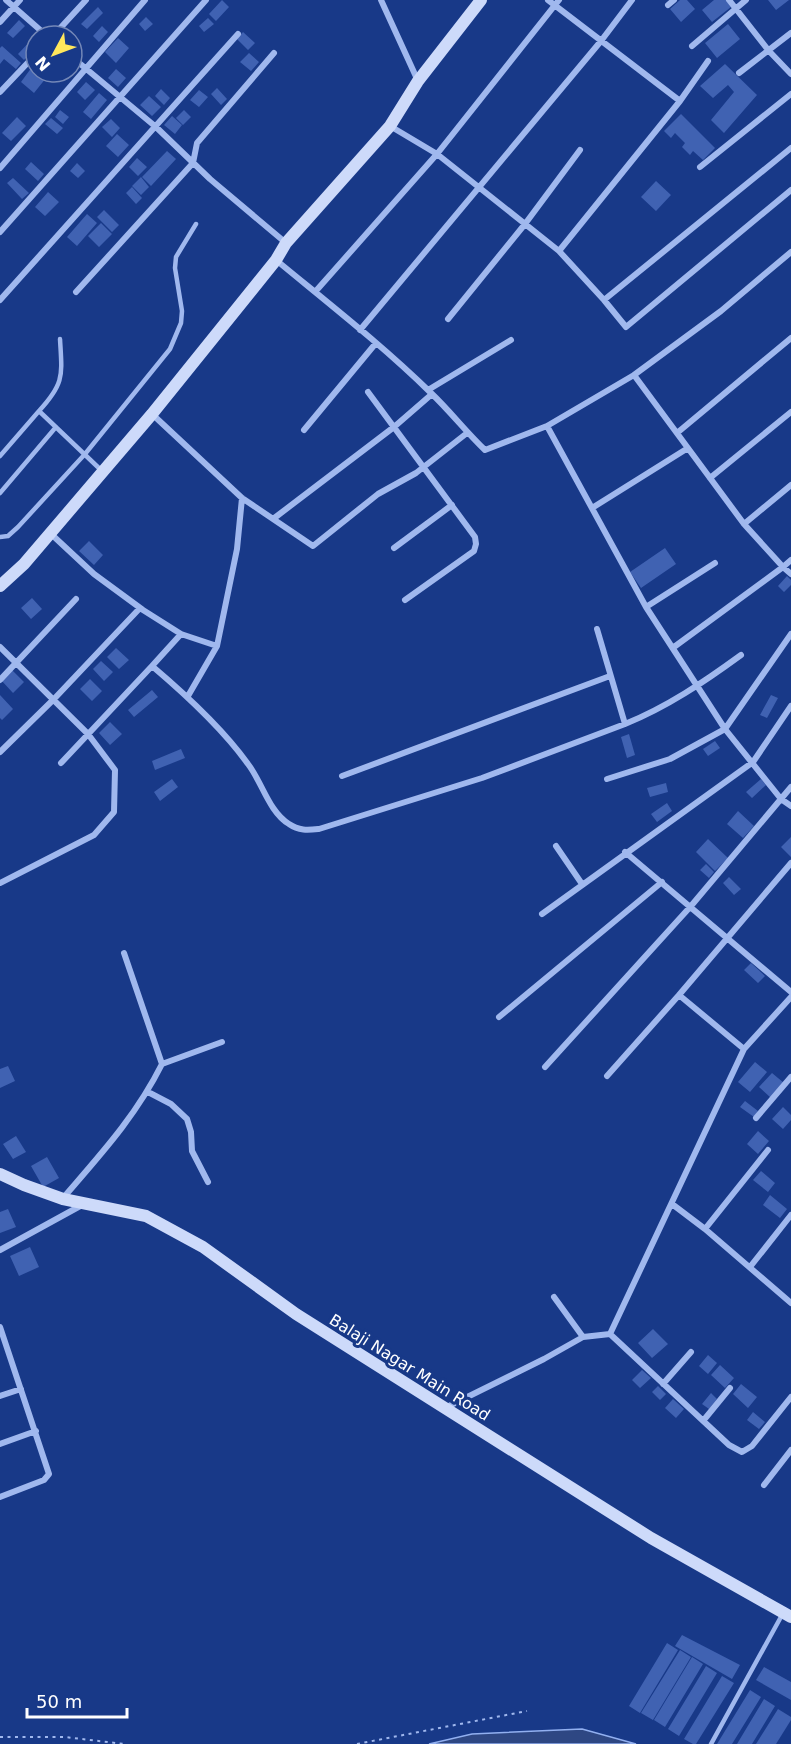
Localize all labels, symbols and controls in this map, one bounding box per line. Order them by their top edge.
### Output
north arrow [24,24,84,84]
text: N [31,52,55,75]
street label: Balaji Nagar Main Road [326,1310,494,1425]
scale bar [27,1681,128,1719]
text: 50 m [36,1691,82,1712]

